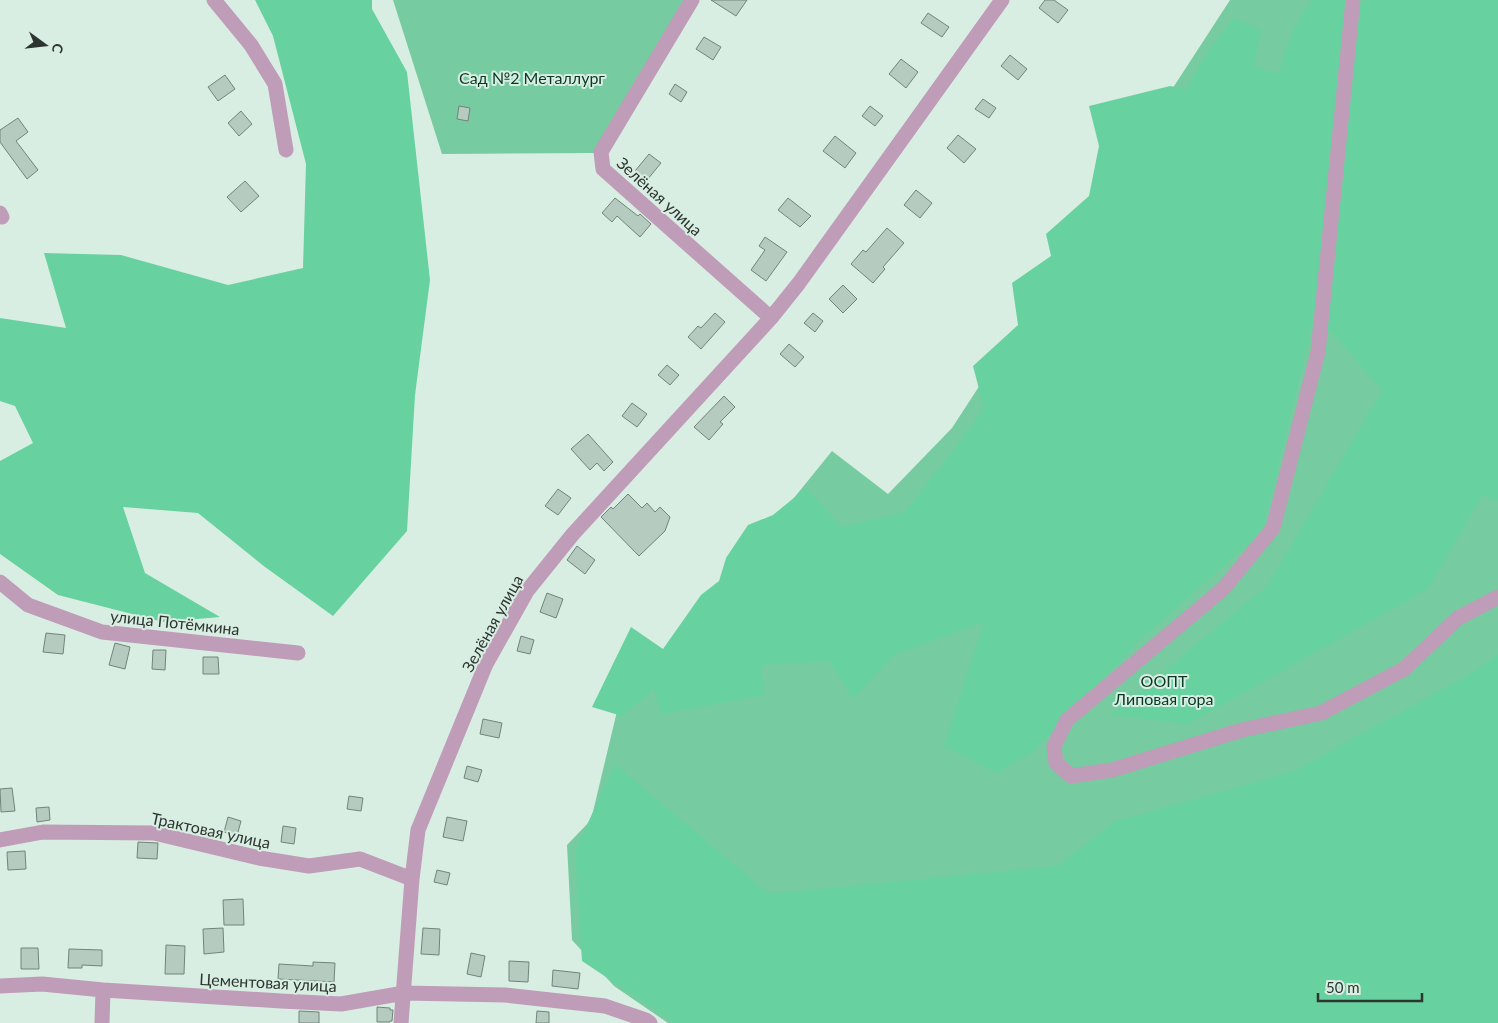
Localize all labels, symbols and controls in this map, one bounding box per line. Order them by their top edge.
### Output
north arrow [20,20,70,70]
text: С [48,42,67,56]
park label: Сад №2 Металлург [459,68,605,87]
street label: Зелёная улица [614,153,706,239]
street label: Зелёная улица [458,571,526,675]
street label: улица Потёмкина [109,606,241,638]
park label: ООПТ Липовая гора [1114,671,1213,708]
street label: Трактовая улица [150,808,272,852]
street label: Цементовая улица [199,969,337,995]
scale bar [1318,970,1422,1002]
text: 50 m [1326,978,1360,996]

